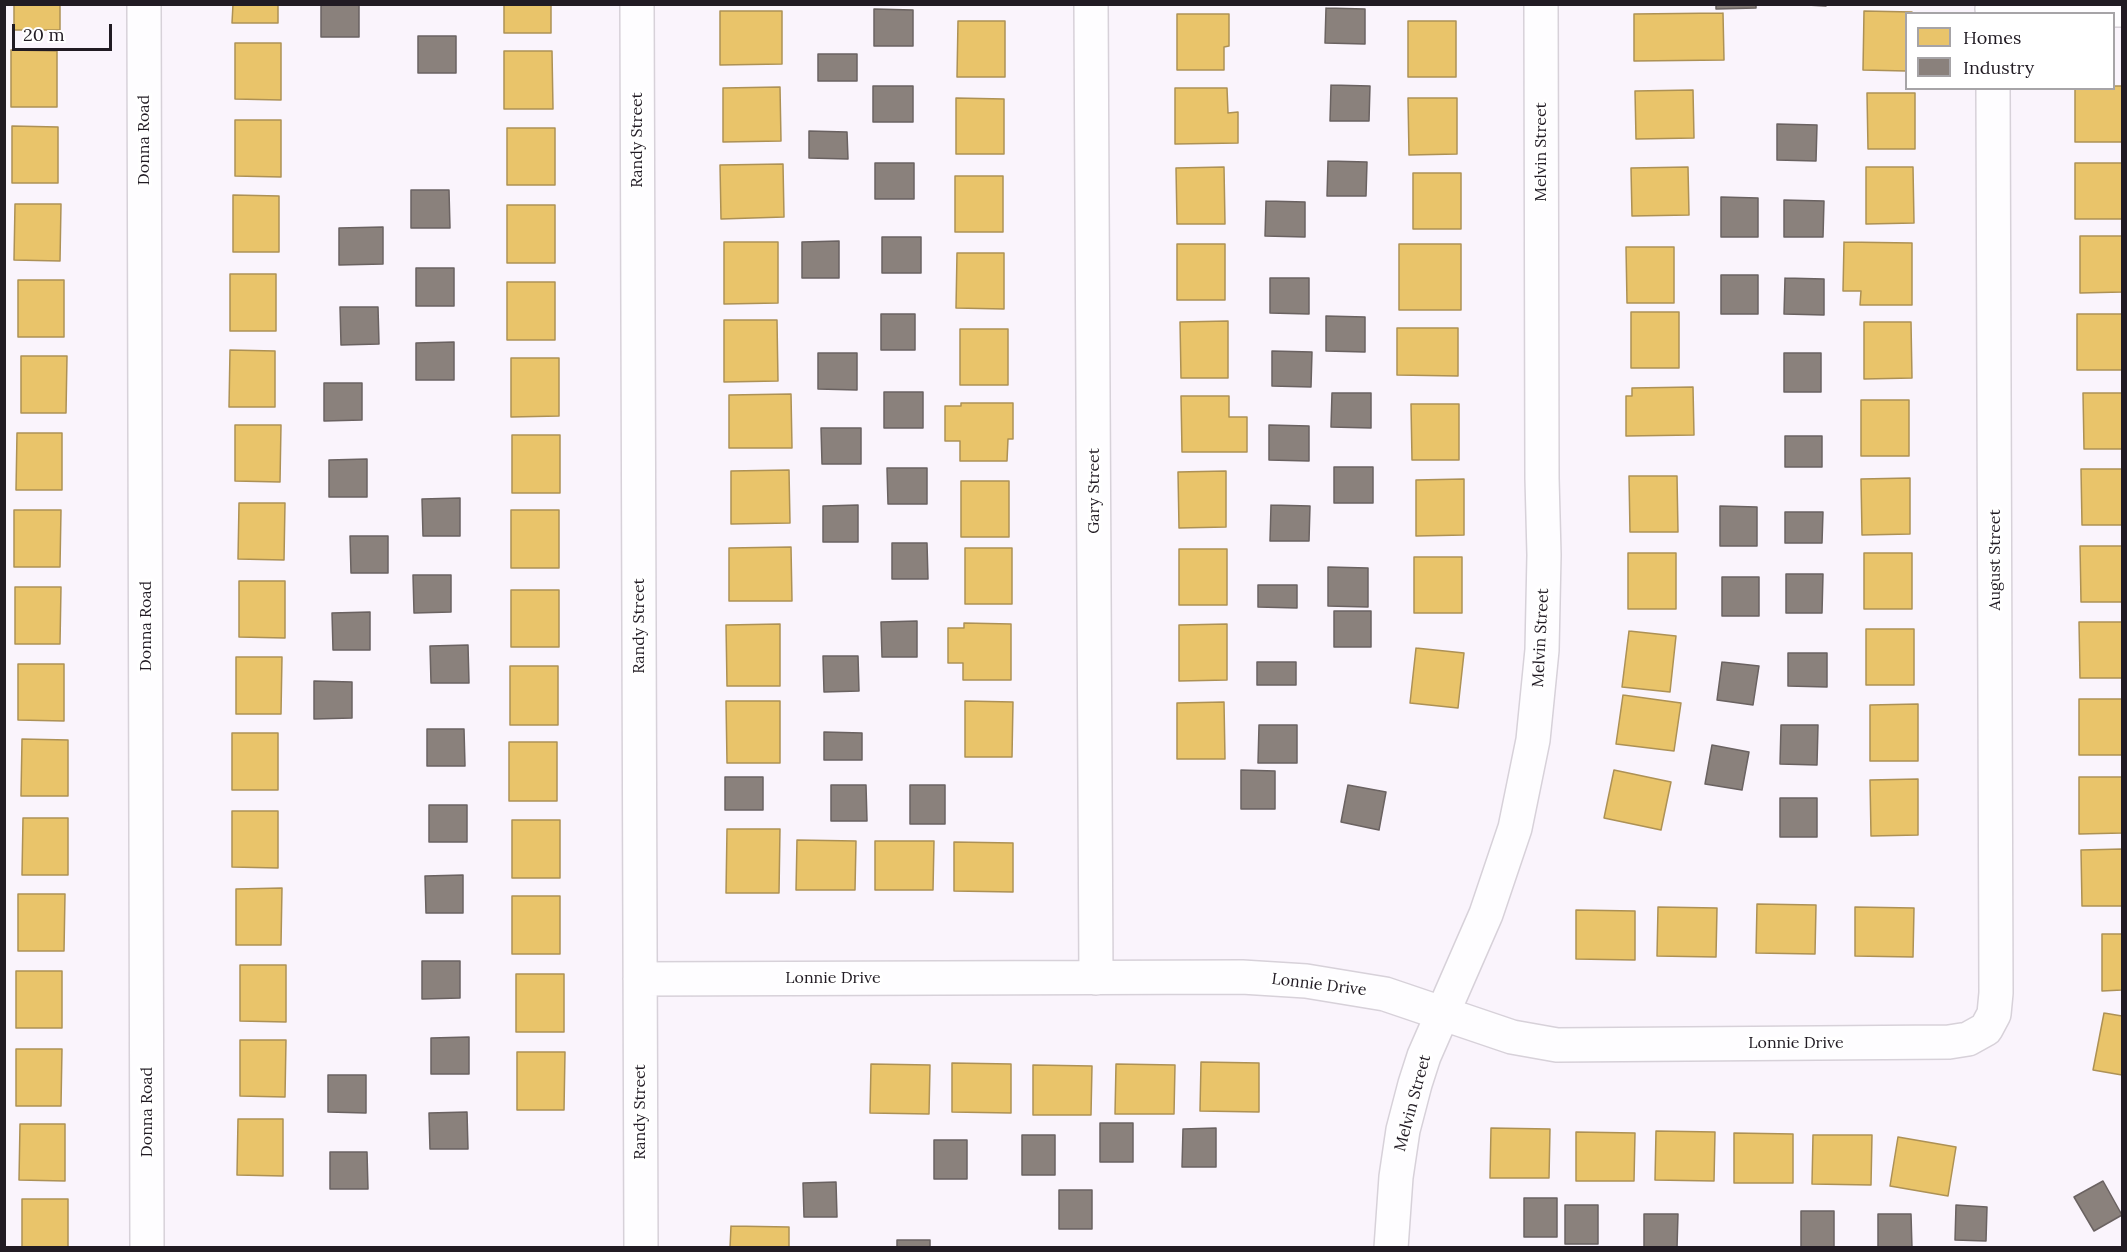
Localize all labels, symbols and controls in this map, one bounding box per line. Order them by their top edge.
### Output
scale bar [15,12,116,50]
legend [1905,12,2115,90]
text: 20 m [23,23,65,46]
text: Homes [1963,26,2021,49]
text: Industry [1963,56,2034,79]
street label: Randy Street [627,92,647,188]
street label: Donna Road [134,95,154,185]
street label: Melvin Street [1531,102,1551,202]
street label: Gary Street [1084,448,1104,534]
street label: August Street [1985,509,2005,611]
street label: Randy Street [629,578,649,674]
street label: Donna Road [136,581,156,671]
street label: Melvin Street [1529,588,1553,688]
street label: Lonnie Drive [785,968,881,988]
street label: Lonnie Drive [1270,970,1368,1000]
street label: Lonnie Drive [1748,1033,1844,1053]
street label: Melvin Street [1391,1053,1435,1153]
street label: Randy Street [630,1064,650,1160]
street label: Donna Road [137,1067,157,1157]

